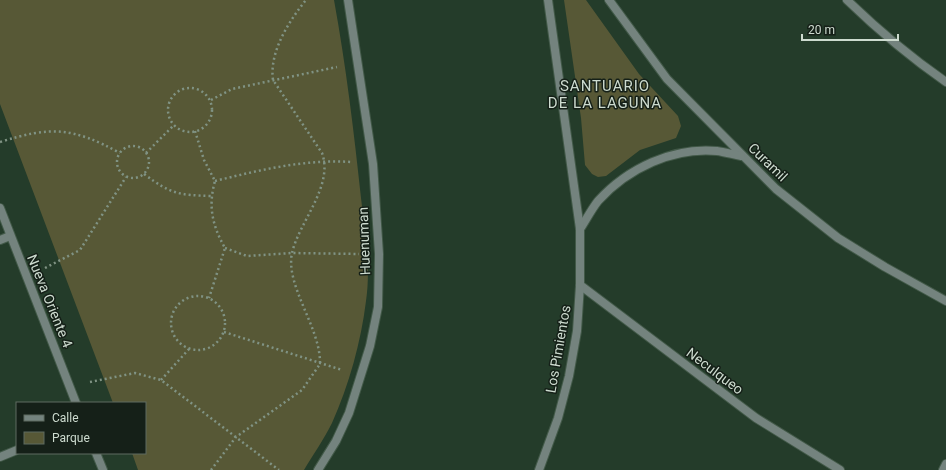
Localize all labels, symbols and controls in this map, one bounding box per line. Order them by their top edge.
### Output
scale bar [802,16,898,42]
text: 20 m [808,23,835,37]
district label: SANTUARIO DE LA LAGUNA [548,77,662,112]
street label: Curamil [745,140,791,184]
street label: Huenuman [355,207,373,275]
street label: Nueva Oriente 4 [24,252,76,350]
street label: Los Pimientos [542,304,574,394]
street label: Neculqueo [683,344,747,398]
legend [16,402,146,454]
text: Calle [52,411,79,425]
text: Parque [52,431,90,445]

